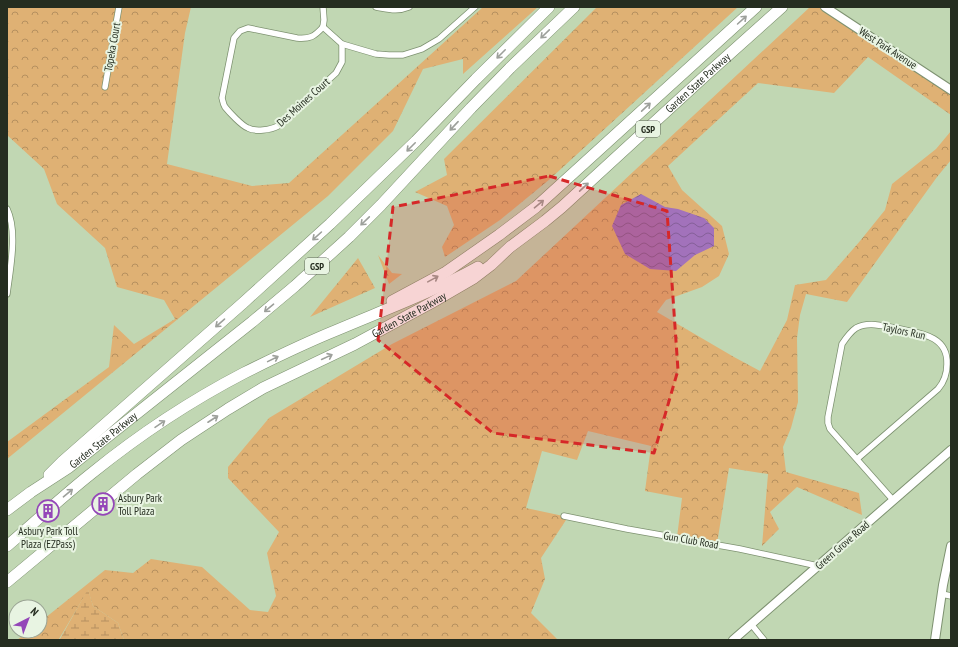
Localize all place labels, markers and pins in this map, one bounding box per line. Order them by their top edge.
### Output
building icon: Asbury Park Toll Plaza [90,491,116,517]
place label: Asbury Park Toll Plaza [118,491,163,518]
building icon: Asbury Park Toll Plaza (EZPass) [35,498,61,524]
place label: Asbury Park Toll Plaza (EZPass) [18,524,78,551]

